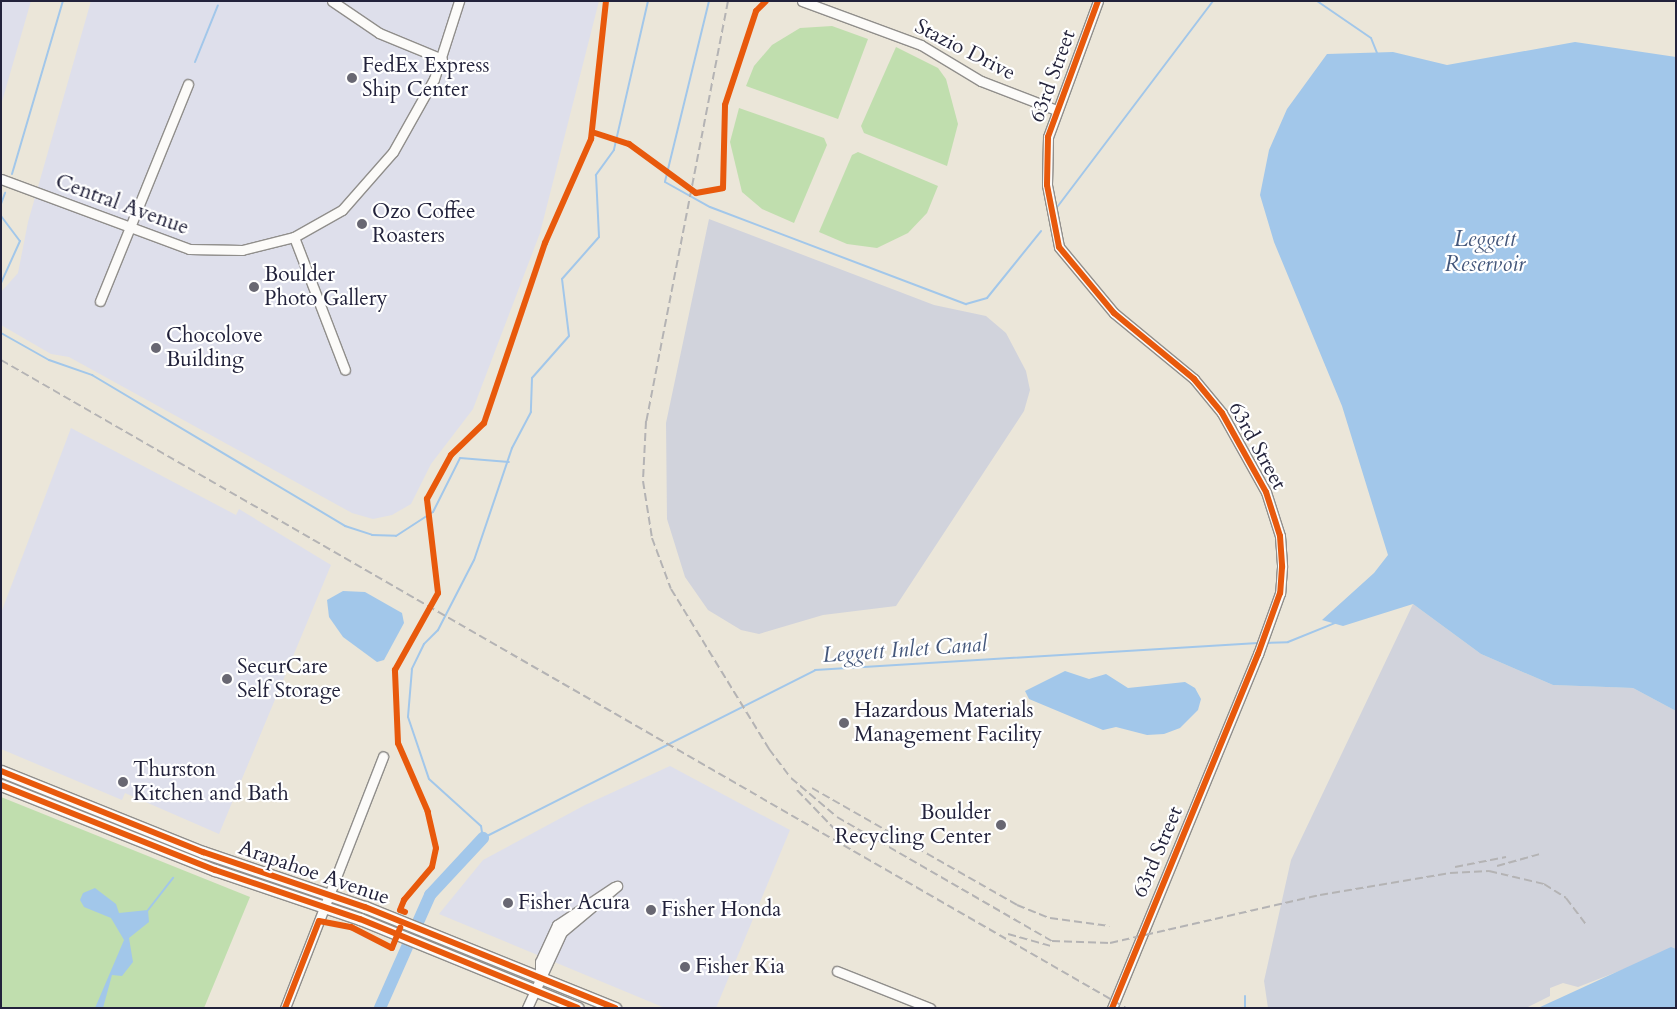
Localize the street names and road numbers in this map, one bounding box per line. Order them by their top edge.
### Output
street label: Stazio Drive [911,14,1019,86]
street label: 63rd Street [1025,26,1081,126]
street label: Central Avenue [52,169,192,241]
street label: 63rd Street [1223,398,1291,494]
street label: 63rd Street [1128,803,1188,901]
street label: Arapahoe Avenue [235,835,393,911]

